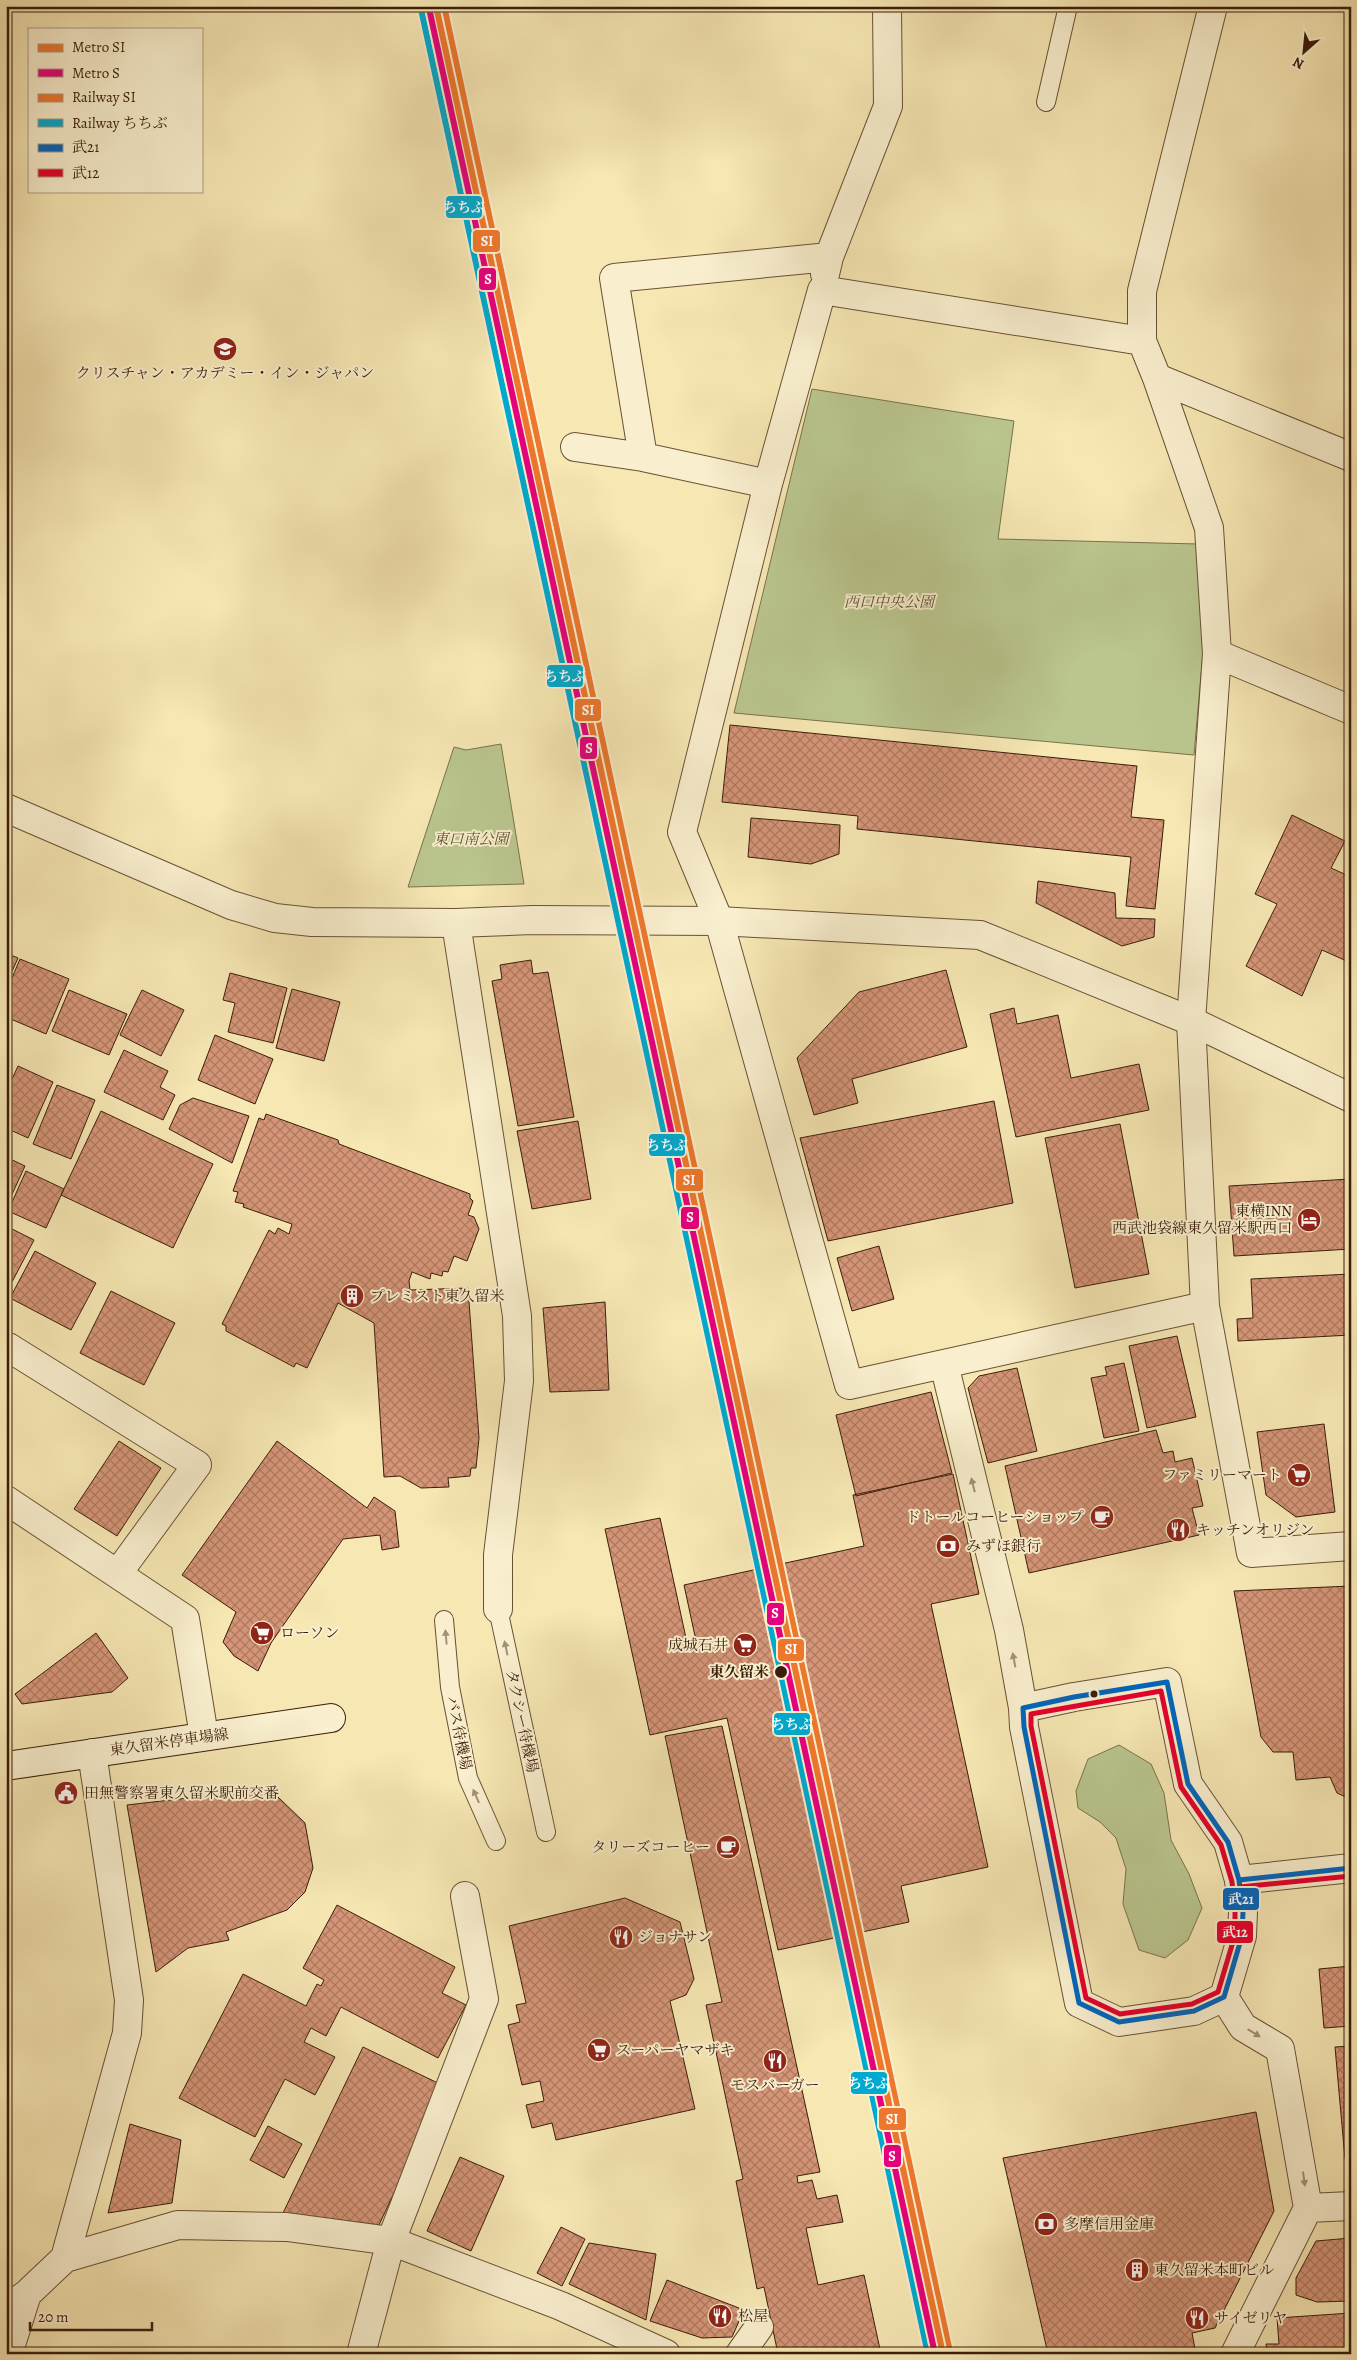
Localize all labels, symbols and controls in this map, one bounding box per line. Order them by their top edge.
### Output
legend [28,28,202,192]
north arrow [1280,28,1330,78]
text: Metro SI [72,37,125,57]
text: N [1289,52,1307,74]
text: Metro S [72,63,120,83]
text: Railway SI [72,87,136,107]
text: Railway ちちぶ [72,113,167,133]
text: 武21 [72,137,99,157]
text: 武12 [72,163,99,183]
line badge: ちちぶ [445,195,483,219]
text: ちちぶ [443,198,485,217]
line badge: SI [472,229,501,253]
text: SI [481,232,493,251]
line badge: S [478,267,497,291]
text: S [484,270,492,289]
school or university icon: クリスチャン・アカデミー・イン・ジャパン [212,336,238,362]
place label: クリスチャン・アカデミー・イン・ジャパン [76,363,374,383]
park label: 西口中央公園 [844,592,937,612]
line badge: ちちぶ [546,664,584,688]
text: ちちぶ [544,667,586,686]
line badge: SI [574,698,602,722]
text: SI [582,701,594,720]
line badge: S [579,736,598,760]
text: S [585,739,593,758]
park label: 東口南公園 [433,829,511,849]
line badge: ちちぶ [648,1133,686,1157]
text: ちちぶ [646,1136,688,1155]
line badge: SI [675,1168,704,1192]
text: SI [683,1171,695,1190]
place label: 東横INN 西武池袋線東久留米駅西口 [1112,1201,1292,1238]
line badge: S [680,1206,700,1230]
hotel icon: 東横INN 西武池袋線東久留米駅西口 [1296,1207,1322,1233]
text: S [686,1208,694,1227]
building icon: プレミスト東久留米 [339,1283,365,1309]
place label: プレミスト東久留米 [370,1286,504,1306]
supermarket icon: ファミリーマート [1286,1462,1312,1488]
place label: ファミリーマート [1162,1465,1282,1485]
one-way arrow [969,1478,977,1493]
cafe icon: ドトールコーヒーショップ [1089,1504,1115,1530]
place label: ドトールコーヒーショップ [905,1507,1084,1527]
restaurant icon: キッチンオリジン [1165,1517,1191,1543]
place label: キッチンオリジン [1196,1520,1315,1540]
bank icon: みずほ銀行 [935,1533,961,1559]
place label: みずほ銀行 [966,1536,1041,1556]
line badge: S [766,1602,785,1626]
text: S [771,1604,779,1623]
supermarket icon: ローソン [249,1620,275,1646]
place label: ローソン [280,1623,339,1643]
one-way arrow [441,1629,449,1645]
supermarket icon: 成城石井 [732,1632,758,1658]
place label: 成城石井 [668,1635,728,1655]
line badge: SI [777,1638,805,1662]
one-way arrow [502,1640,510,1655]
text: SI [785,1640,797,1659]
one-way arrow [1010,1652,1018,1668]
place label: 東久留米 [709,1662,769,1682]
marker: 東久留米 [773,1664,789,1680]
street label: タクシー待機場 [501,1668,543,1774]
unlabelled marker [1089,1689,1099,1699]
street label: バス待機場 [442,1694,476,1772]
line badge: ちちぶ [773,1712,811,1736]
text: ちちぶ [771,1715,813,1734]
street label: 東久留米停車場線 [108,1724,230,1760]
public building icon: 田無警察署東久留米駅前交番 [53,1780,79,1806]
place label: 田無警察署東久留米駅前交番 [84,1783,279,1803]
one-way arrow [471,1789,479,1803]
cafe icon: タリーズコーヒー [715,1834,741,1860]
place label: タリーズコーヒー [591,1837,710,1857]
line badge: 武21 [1222,1887,1260,1911]
text: 武21 [1228,1890,1254,1909]
line badge: 武12 [1216,1920,1254,1944]
text: 武12 [1222,1923,1248,1942]
restaurant icon: ジョナサン [608,1924,634,1950]
place label: ジョナサン [638,1927,712,1947]
one-way arrow [1248,2029,1261,2038]
supermarket icon: スーパーヤマザキ [586,2037,612,2063]
place label: スーパーヤマザキ [616,2040,735,2060]
restaurant icon: モスバーガー [762,2048,788,2074]
line badge: ちちぶ [850,2071,888,2095]
text: ちちぶ [848,2074,890,2093]
place label: モスバーガー [730,2075,820,2095]
line badge: SI [878,2107,907,2131]
text: SI [886,2110,898,2129]
line badge: S [883,2144,902,2168]
text: S [888,2147,896,2166]
one-way arrow [1300,2171,1308,2187]
bank icon: 多摩信用金庫 [1033,2211,1059,2237]
place label: 多摩信用金庫 [1064,2214,1154,2234]
building icon: 東久留米本町ビル [1124,2257,1150,2283]
place label: 東久留米本町ビル [1154,2260,1274,2280]
scale bar [30,2300,152,2332]
restaurant icon: 松屋 [707,2303,733,2329]
restaurant icon: サイゼリヤ [1184,2305,1210,2331]
place label: 松屋 [738,2306,768,2326]
text: 20 m [38,2307,69,2327]
place label: サイゼリヤ [1214,2308,1287,2328]

